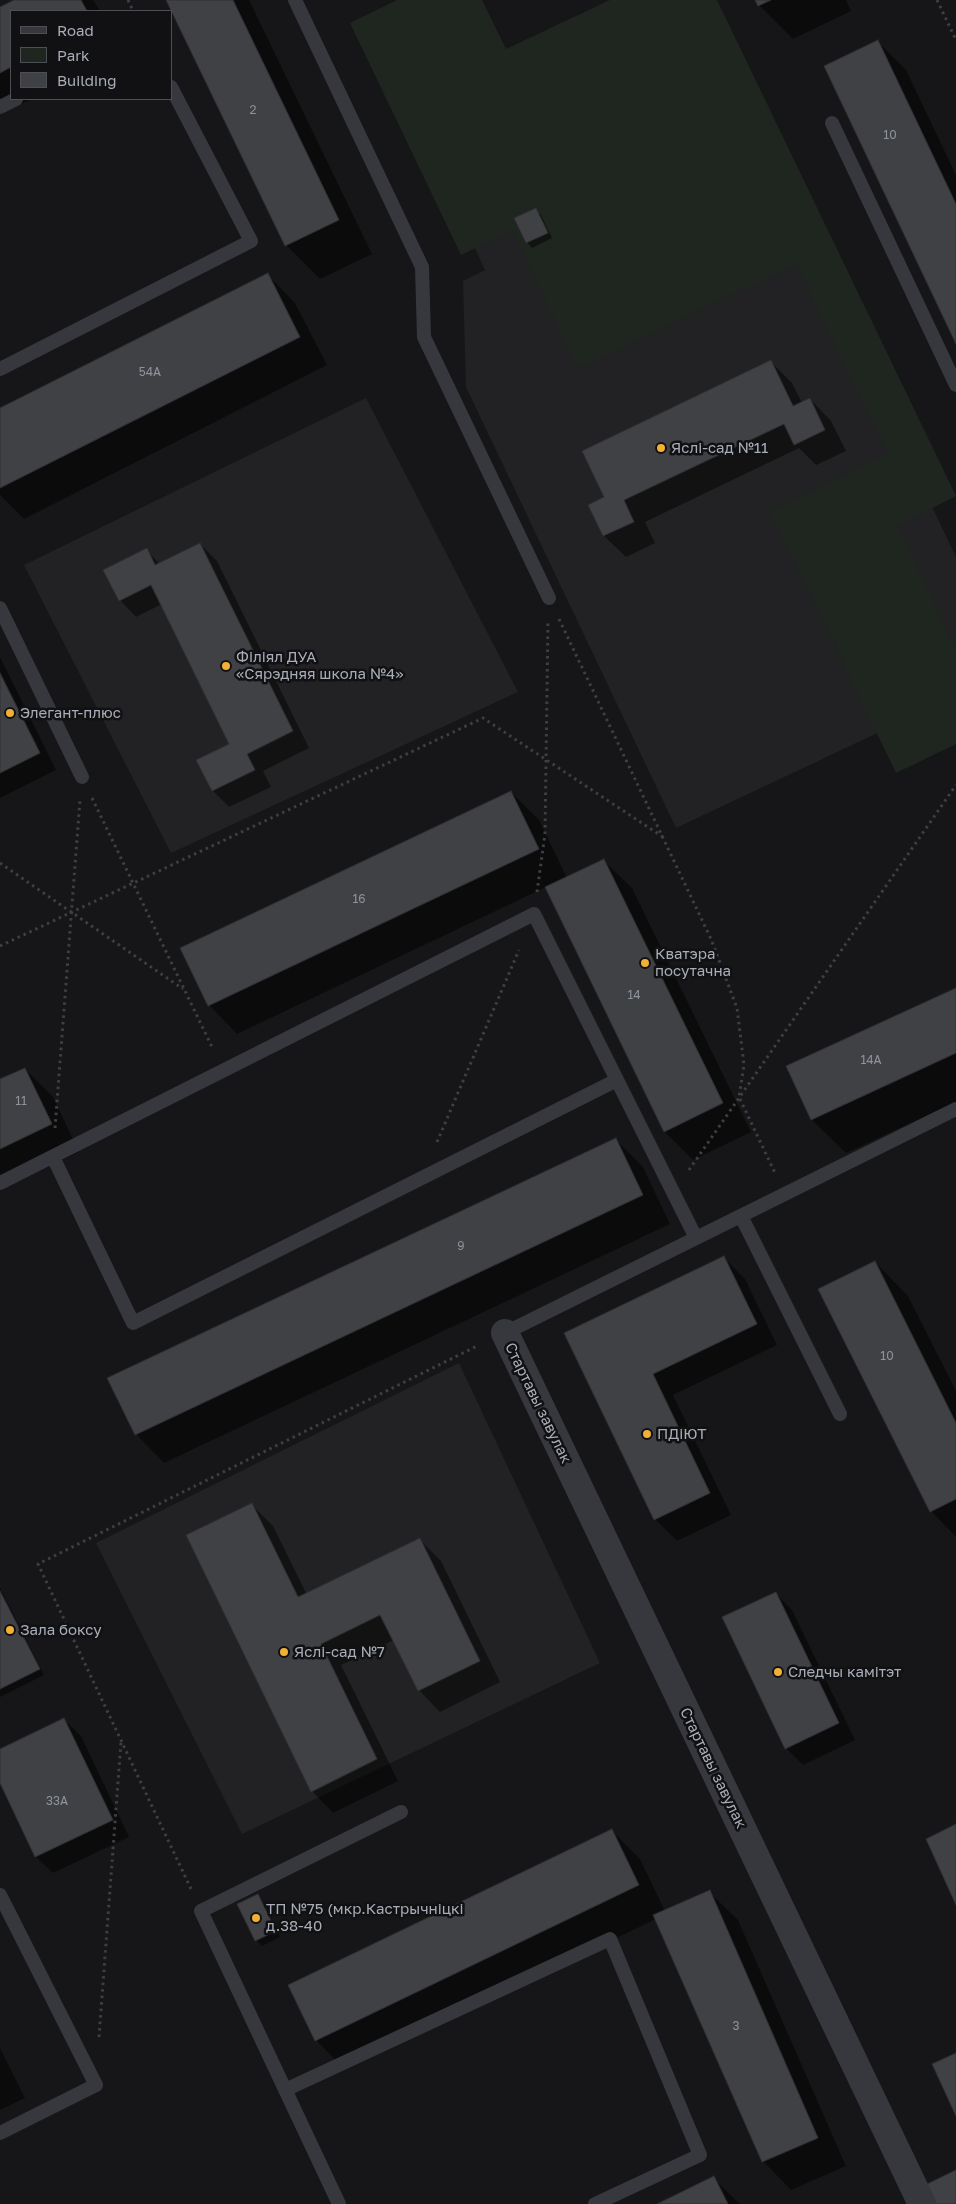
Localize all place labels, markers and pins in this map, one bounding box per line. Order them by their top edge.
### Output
place label: Яслі-сад №11 [671,439,768,457]
marker: Яслі-сад №11 [655,442,667,454]
place label: Філіял ДУА «Сярэдняя школа №4» [236,648,403,683]
marker: Філіял ДУА «Сярэдняя школа №4» [220,660,232,672]
place label: Элегант-плюс [20,704,121,722]
marker: Элегант-плюс [4,707,16,719]
place label: Кватэра посутачна [655,945,731,980]
marker: Кватэра посутачна [639,957,651,969]
place label: ПДіЮТ [657,1425,706,1443]
marker: ПДіЮТ [641,1428,653,1440]
place label: Зала боксу [20,1621,102,1639]
marker: Зала боксу [4,1624,16,1636]
place label: Яслі-сад №7 [294,1643,385,1661]
marker: Яслі-сад №7 [278,1646,290,1658]
place label: Следчы камітэт [788,1663,901,1681]
marker: Следчы камітэт [772,1666,784,1678]
place label: ТП №75 (мкр.Кастрычніцкі д.38-40 [266,1900,464,1935]
marker: ТП №75 (мкр.Кастрычніцкі д.38-40 [250,1912,262,1924]

